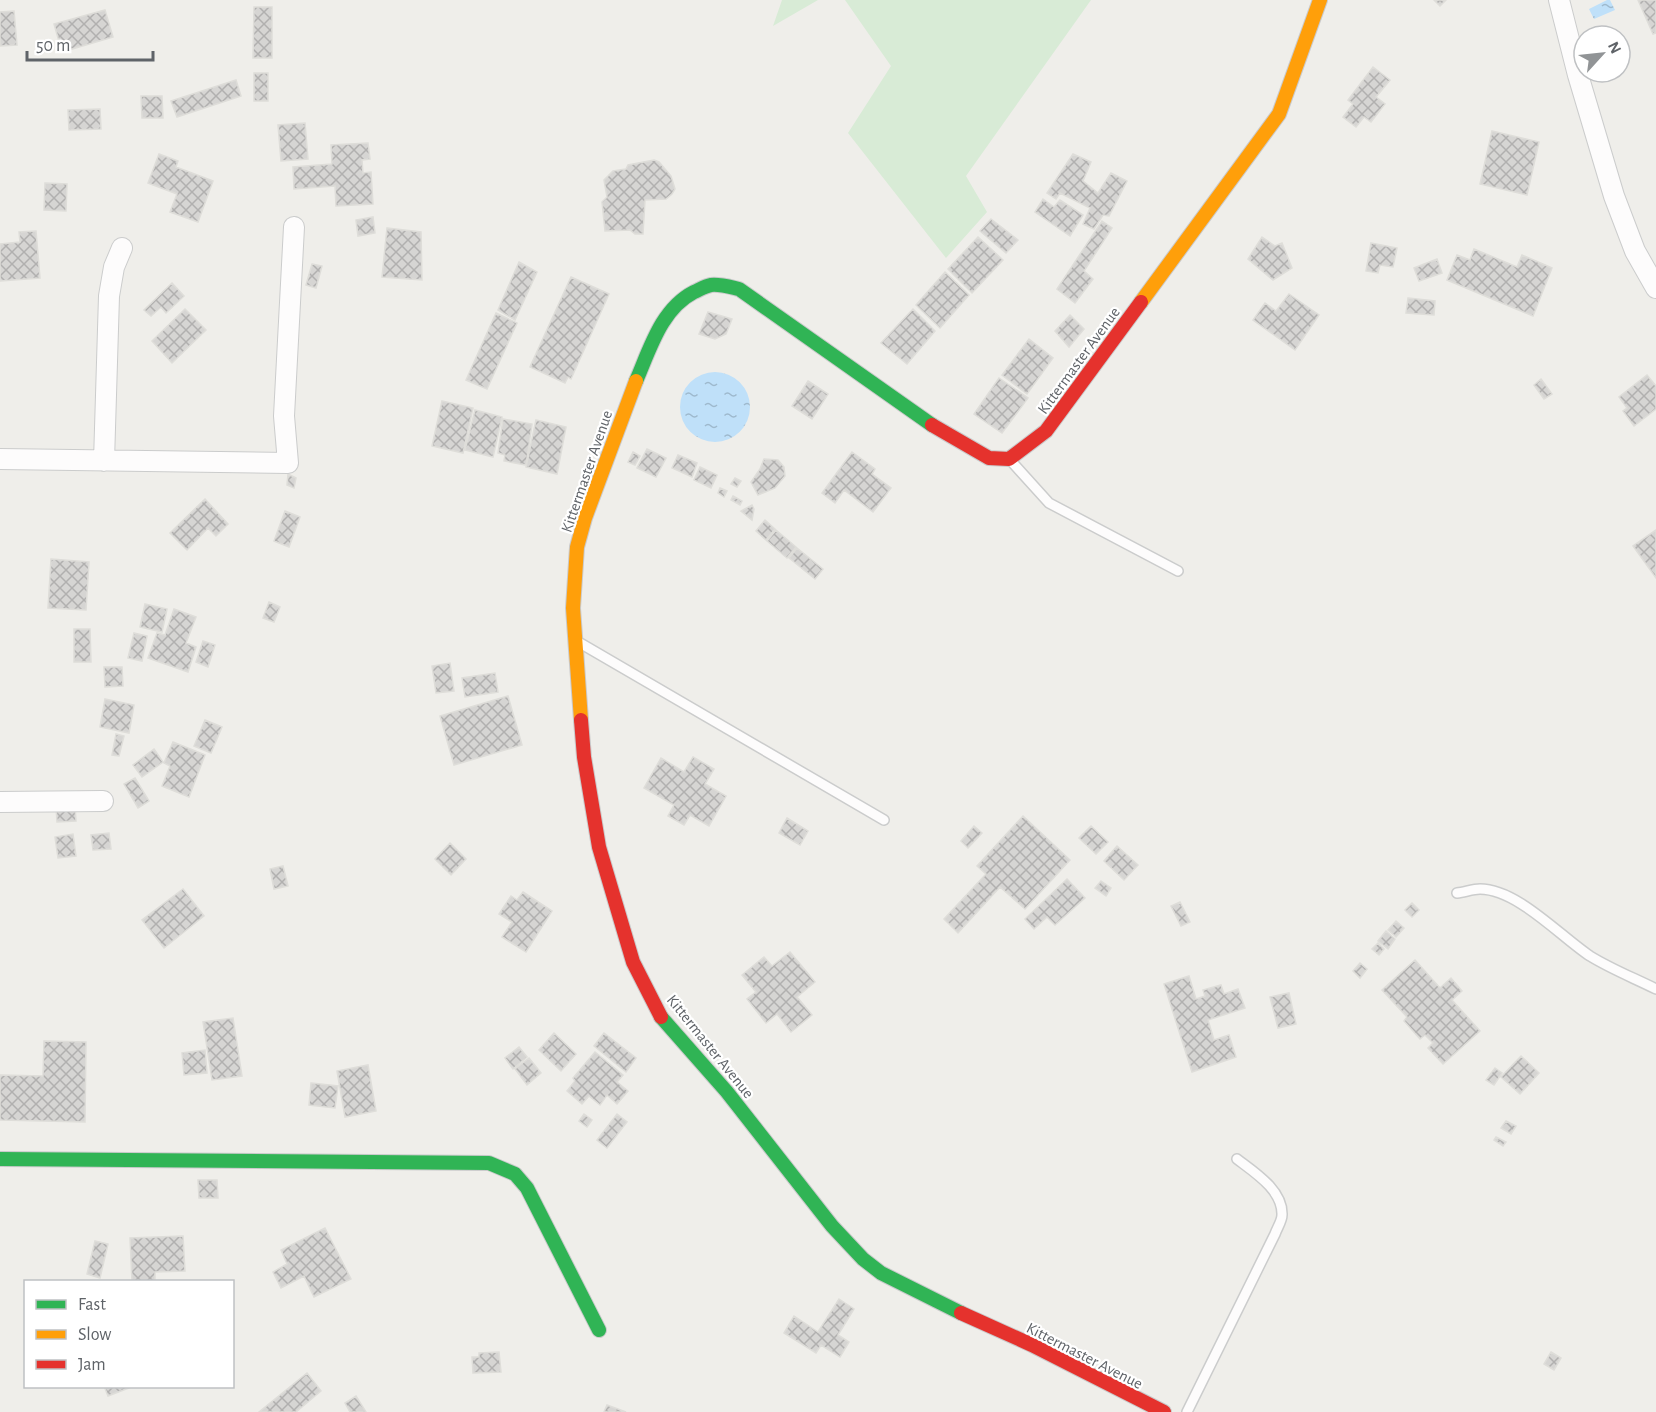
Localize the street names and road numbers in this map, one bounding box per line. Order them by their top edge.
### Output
street label: Kittermaster Avenue [1035,304,1123,417]
street label: Kittermaster Avenue [559,408,615,534]
street label: Kittermaster Avenue [664,992,757,1101]
street label: Kittermaster Avenue [1024,1320,1145,1392]

